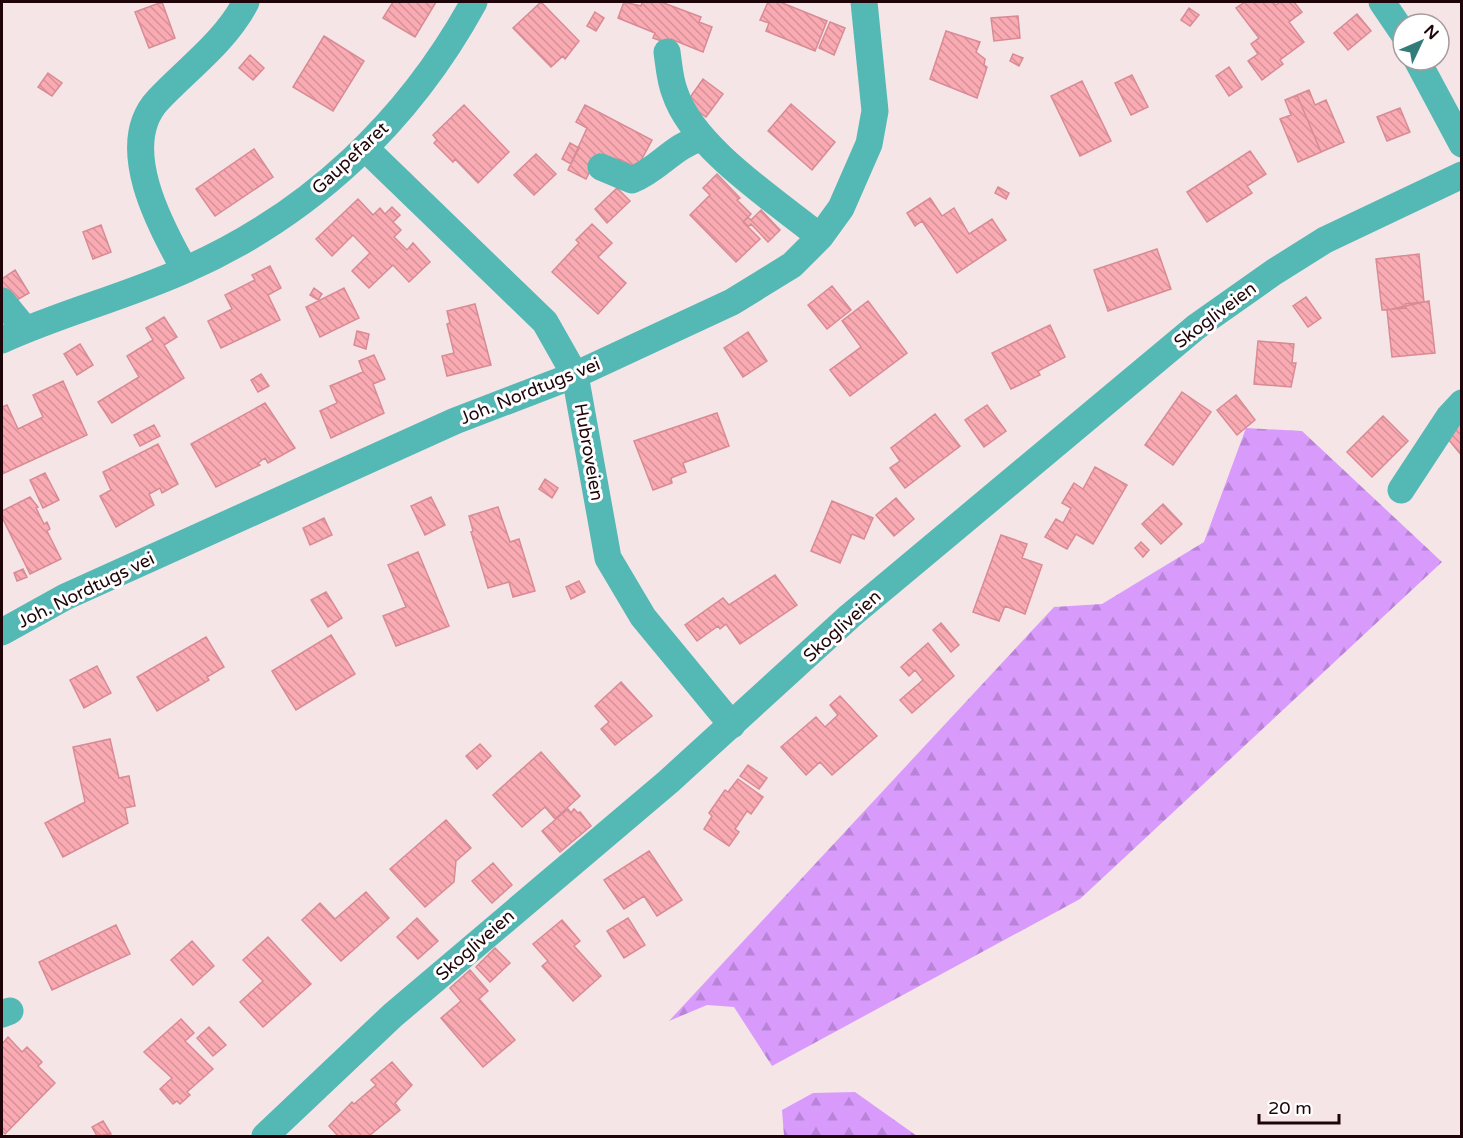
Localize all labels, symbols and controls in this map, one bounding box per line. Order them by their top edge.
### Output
north arrow [1391,12,1451,72]
text: N [1419,21,1443,44]
street label: Gaupefaret [307,117,393,199]
street label: Skogliveien [1170,277,1260,353]
street label: Joh. Nordtugs vei [457,353,603,429]
street label: Hubroveien [570,402,608,502]
street label: Joh. Nordtugs vei [14,547,158,633]
street label: Skogliveien [799,585,885,667]
street label: Skogliveien [431,905,519,985]
scale bar [1259,1087,1338,1125]
text: 20 m [1268,1097,1312,1119]

